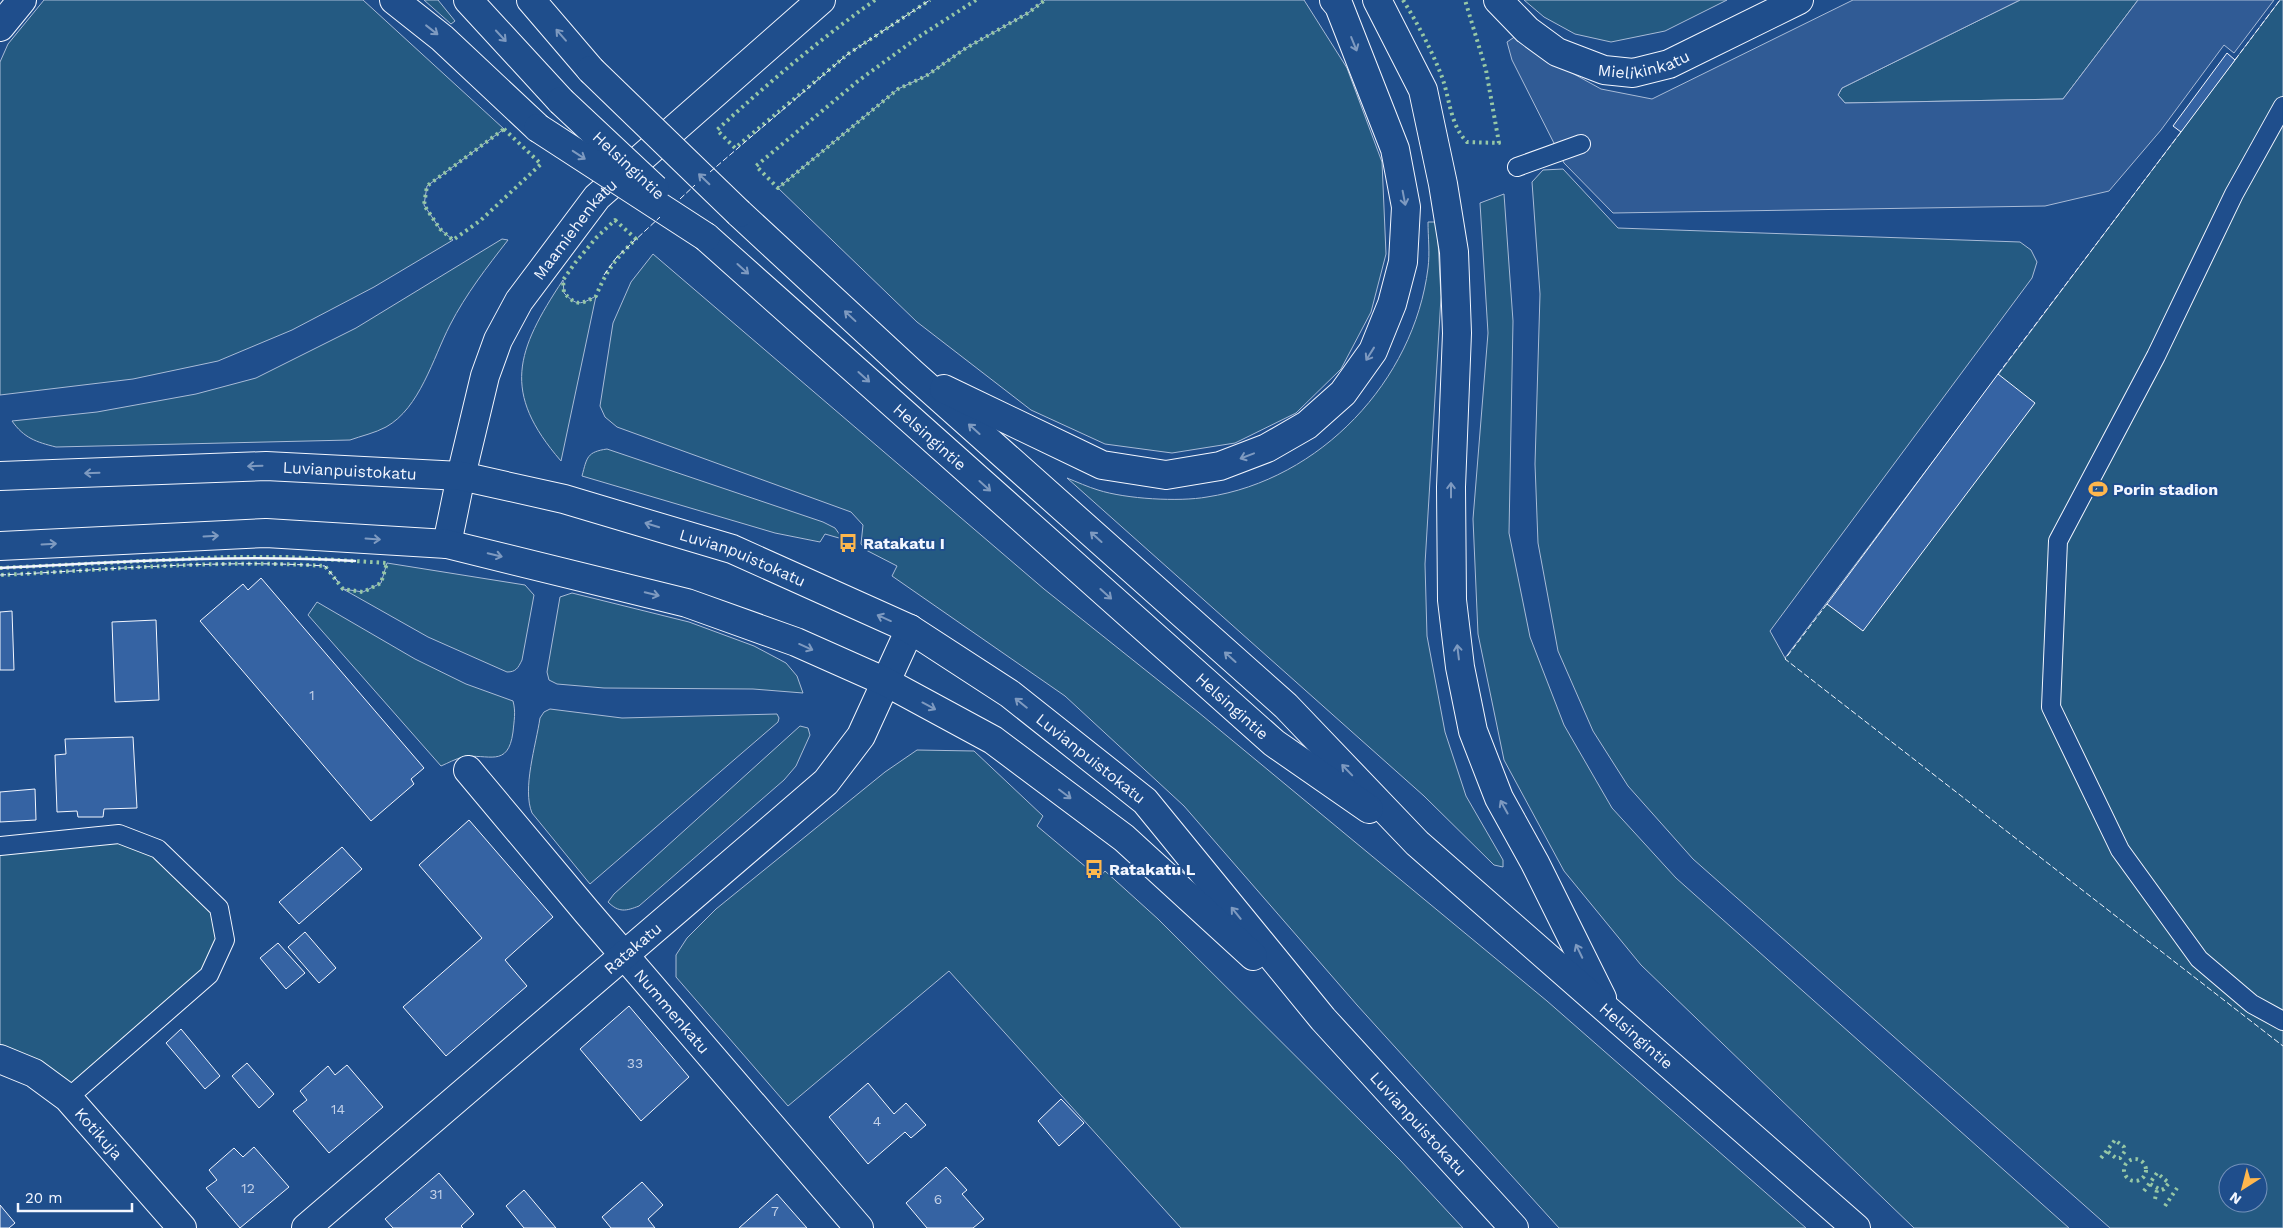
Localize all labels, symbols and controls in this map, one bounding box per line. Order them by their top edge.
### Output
one-way arrow [425,25,438,36]
one-way arrow [495,29,507,42]
one-way arrow [556,29,567,42]
one-way arrow [1350,36,1360,51]
street label: Mielikinkatu [1597,46,1693,83]
street label: Helsingintie [589,127,668,203]
one-way arrow [572,149,586,160]
one-way arrow [697,173,710,185]
street label: Maamiehenkatu [529,175,621,284]
one-way arrow [1400,190,1409,206]
one-way arrow [736,263,749,275]
one-way arrow [844,310,857,322]
one-way arrow [1364,347,1375,361]
one-way arrow [857,371,870,383]
street label: Helsingintie [889,400,970,474]
one-way arrow [968,423,981,435]
one-way arrow [1240,452,1256,461]
street label: Luvianpuistokatu [282,458,417,484]
one-way arrow [247,462,263,471]
one-way arrow [84,468,100,477]
sports icon: Porin stadion [2087,478,2109,500]
one-way arrow [979,480,992,491]
place label: Porin stadion [2113,480,2218,499]
one-way arrow [1446,482,1456,498]
one-way arrow [644,520,660,530]
street label: Luvianpuistokatu [677,525,808,591]
one-way arrow [203,531,219,540]
one-way arrow [1089,531,1102,543]
bus stop icon: Ratakatu I [837,532,859,554]
place label: Ratakatu I [863,534,945,553]
one-way arrow [365,535,381,544]
one-way arrow [40,539,56,548]
one-way arrow [486,551,502,560]
one-way arrow [1100,588,1113,600]
one-way arrow [644,590,660,600]
one-way arrow [877,612,892,622]
one-way arrow [798,642,813,652]
one-way arrow [1453,645,1463,661]
one-way arrow [1224,651,1237,662]
street label: Helsingintie [1192,669,1272,744]
house number: 1 [309,687,315,703]
one-way arrow [1015,698,1028,709]
one-way arrow [921,701,936,711]
street label: Luvianpuistokatu [1032,709,1149,808]
one-way arrow [1341,763,1353,776]
one-way arrow [1058,789,1072,799]
one-way arrow [1498,801,1508,815]
bus stop icon: Ratakatu L [1083,858,1105,880]
place label: Ratakatu L [1109,860,1196,879]
one-way arrow [1231,907,1242,920]
street label: Ratakatu [600,919,665,978]
one-way arrow [1574,944,1584,959]
street label: Nummenkatu [630,965,713,1058]
street label: Helsingintie [1596,999,1677,1073]
house number: 33 [627,1055,643,1071]
street label: Luvianpuistokatu [1366,1068,1470,1180]
house number: 14 [331,1101,345,1117]
street label: Kotikuja [71,1104,126,1163]
house number: 4 [873,1113,881,1129]
north arrow [2218,1163,2268,1213]
scale bar [18,1180,131,1212]
house number: 12 [241,1180,255,1196]
house number: 31 [429,1186,443,1202]
text: 20 m [25,1189,63,1207]
text: N [2226,1189,2244,1208]
house number: 6 [934,1191,942,1207]
house number: 7 [771,1203,779,1219]

